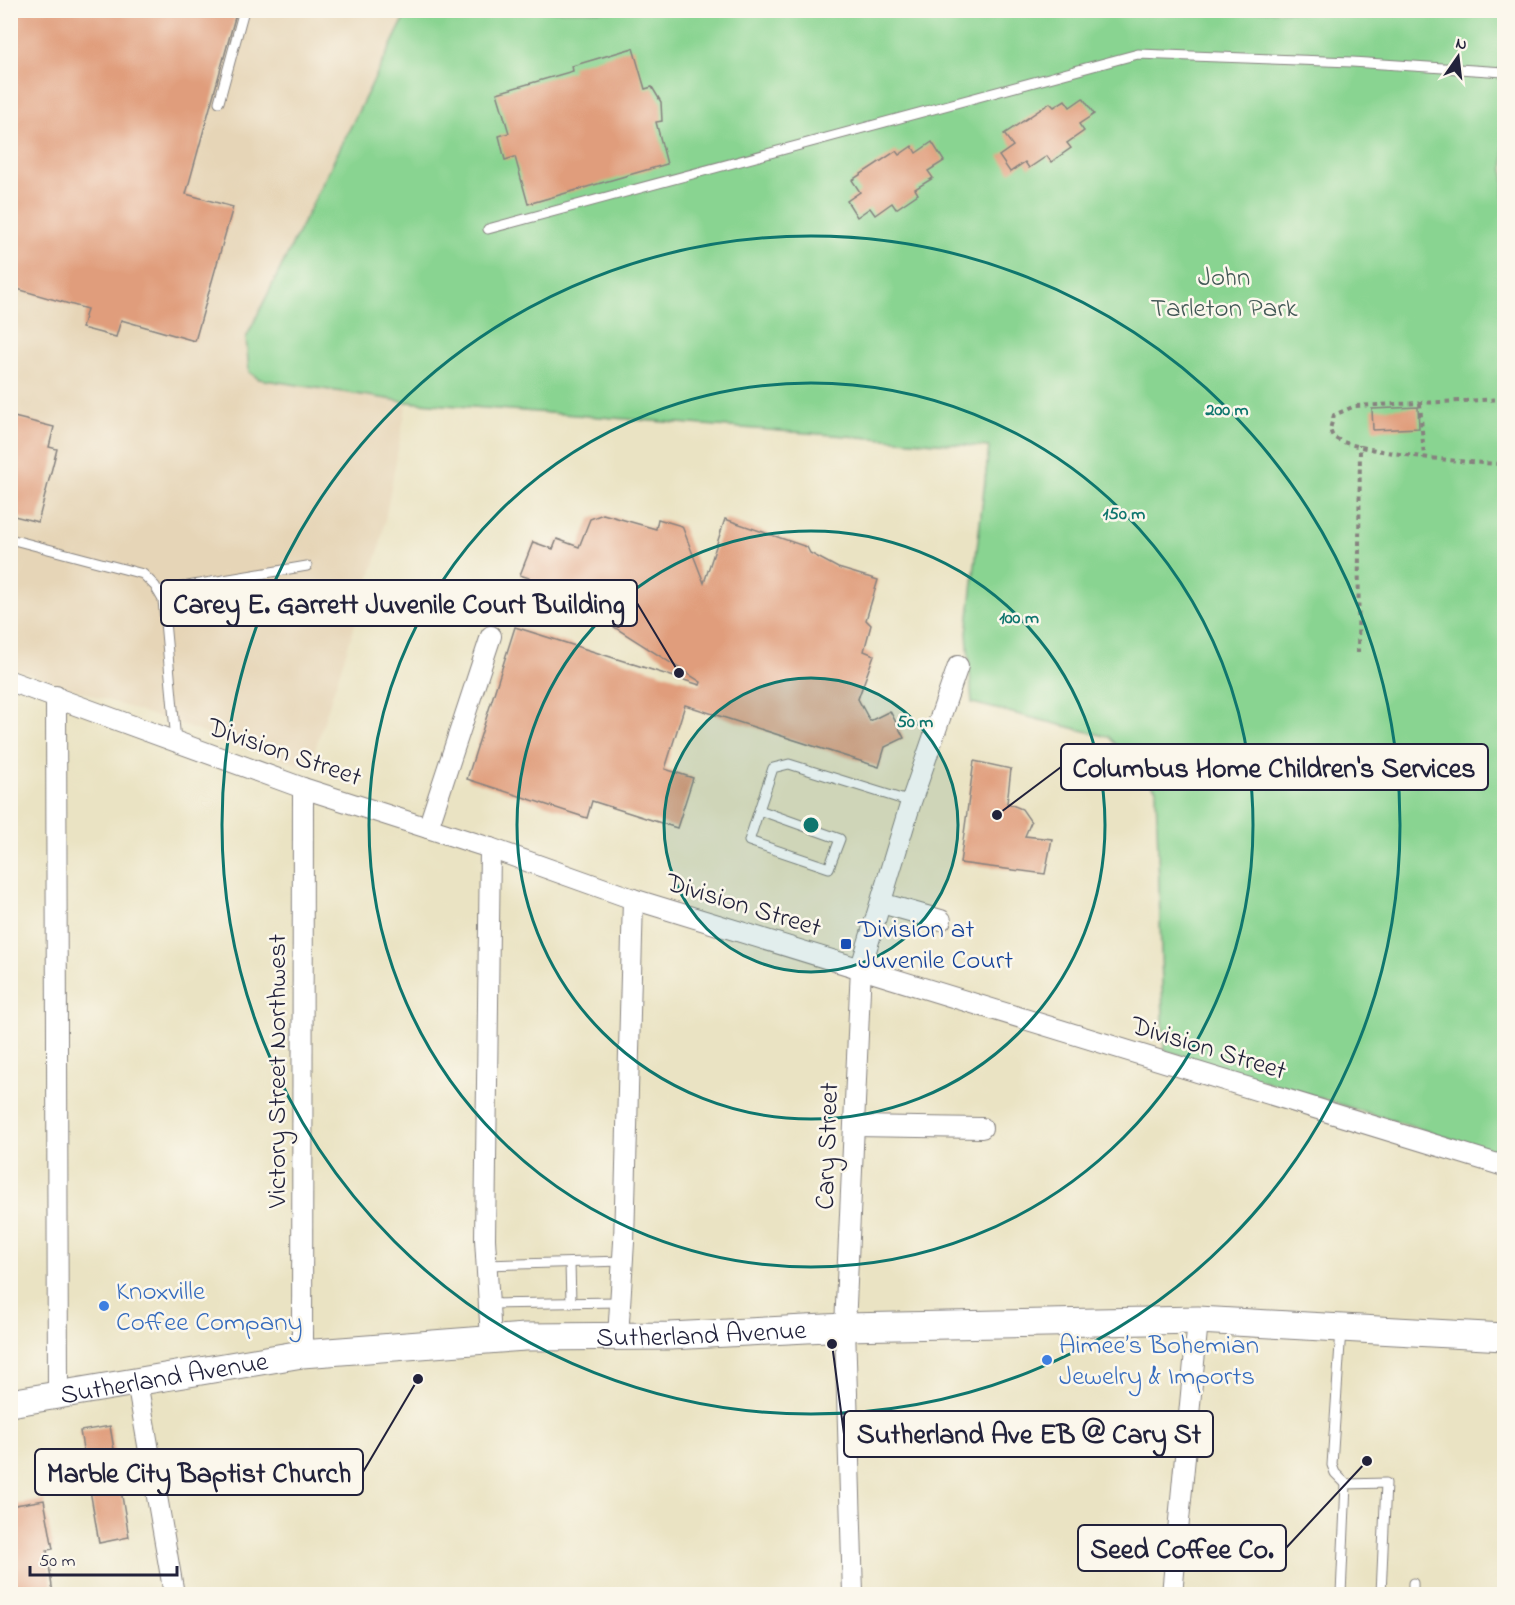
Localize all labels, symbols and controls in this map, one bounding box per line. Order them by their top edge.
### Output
north arrow [1428,27,1488,87]
text: N [1453,31,1469,57]
park label: John Tarleton Park [1150,259,1298,329]
text: 200 m [1205,398,1249,424]
text: 150 m [1103,502,1145,528]
callout: Carey E. Garrett Juvenile Court Building [161,580,637,626]
text: Carey E. Garrett Juvenile Court Building [173,586,625,628]
text: 100 m [999,606,1039,632]
street label: Division Street [201,708,367,798]
text: 50 m [897,710,933,736]
callout: Columbus Home Children's Services [1061,744,1488,790]
text: Columbus Home Children's Services [1072,750,1476,791]
centre of rings [801,815,821,835]
street label: Division Street [660,864,826,949]
place label: Division at Juvenile Court [857,911,1013,981]
street label: Victory Street Northwest [259,934,298,1209]
marker: Division at Juvenile Court [839,937,853,951]
street label: Division Street [1125,1007,1291,1092]
street label: Cary Street [807,1082,850,1211]
place label: Knoxville Coffee Company [116,1273,303,1343]
marker: Knoxville Coffee Company [97,1299,111,1313]
street label: Sutherland Avenue [596,1312,808,1359]
place label: Aimee’s Bohemian Jewelry & Imports [1059,1327,1259,1397]
street label: Sutherland Avenue [57,1343,272,1416]
marker: Aimee’s Bohemian Jewelry & Imports [1040,1353,1054,1367]
callout: Sutherland Ave EB @ Cary St [844,1411,1213,1457]
text: Sutherland Ave EB @ Cary St [857,1416,1202,1457]
callout: Marble City Baptist Church [35,1449,363,1495]
text: Marble City Baptist Church [47,1455,351,1496]
callout: Seed Coffee Co. [1078,1525,1286,1571]
text: Seed Coffee Co. [1090,1531,1274,1572]
scale bar [30,1539,177,1577]
text: 50 m [39,1549,76,1575]

